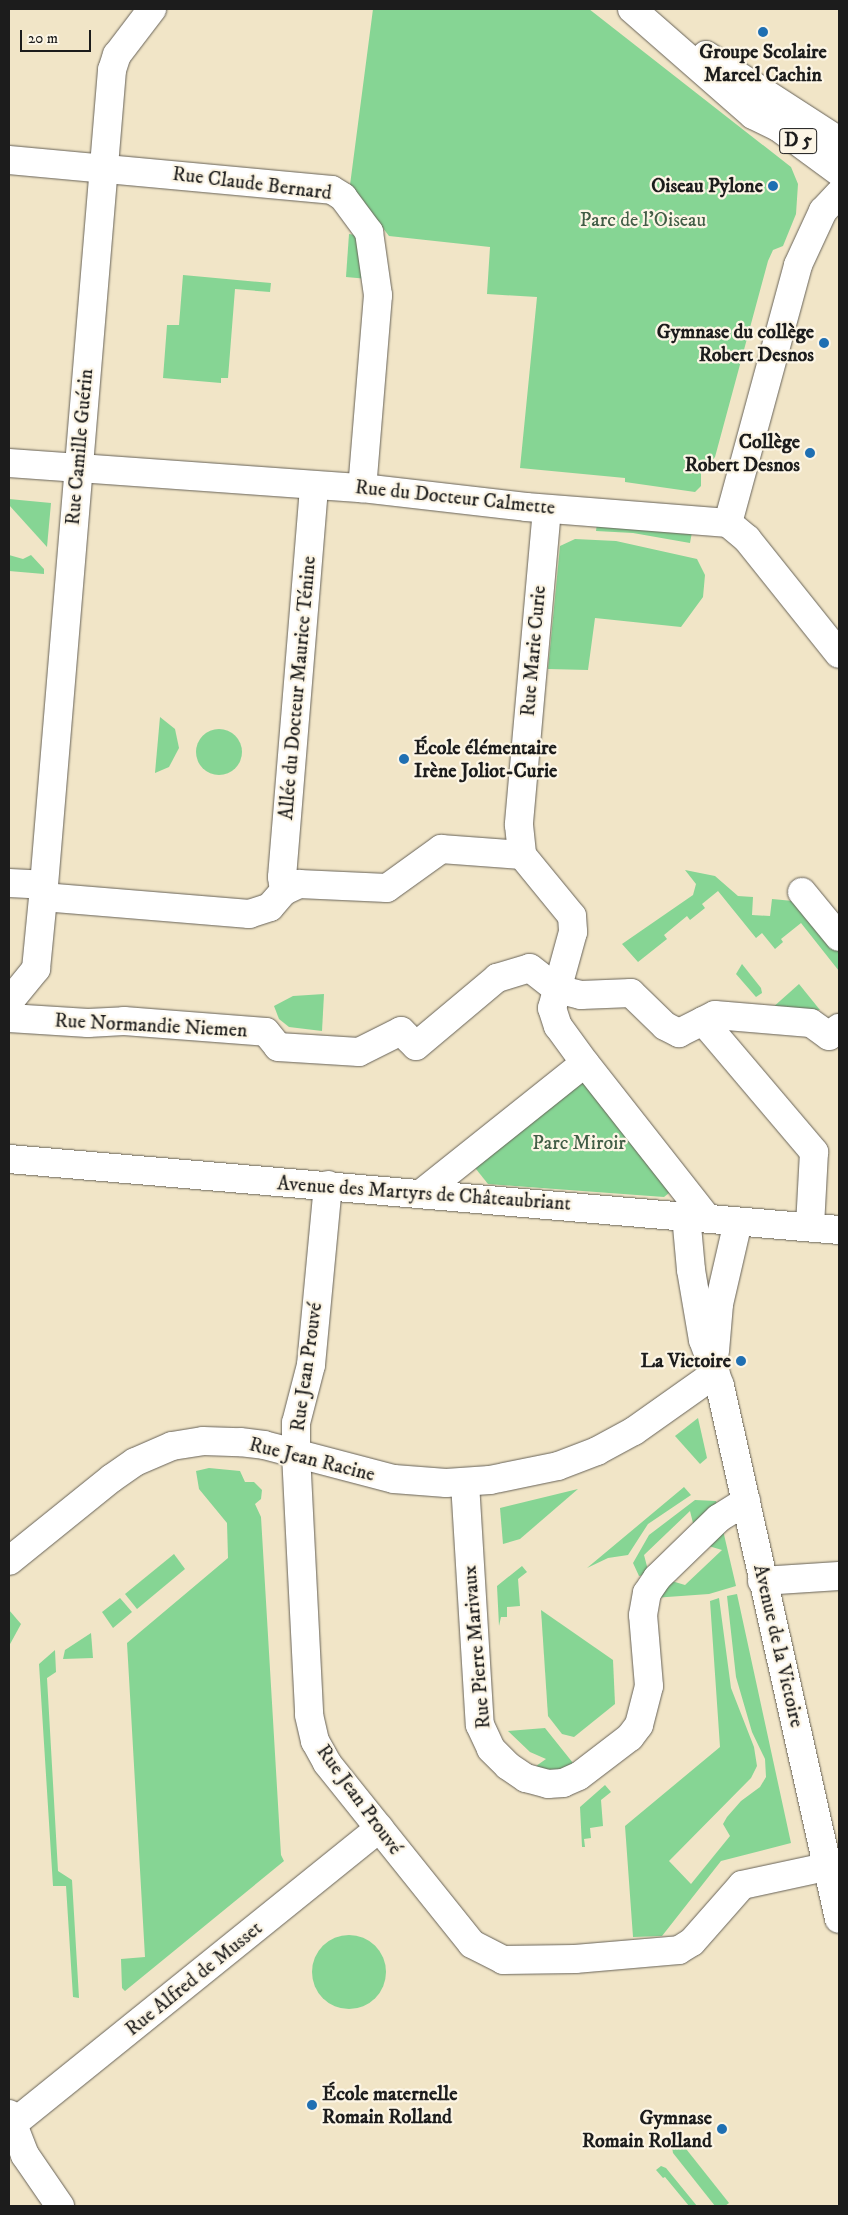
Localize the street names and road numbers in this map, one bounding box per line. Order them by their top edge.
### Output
road number: D 5 [778,124,818,158]
street label: Rue Claude Bernard [171,162,333,206]
street label: Rue Camille Guérin [61,368,99,526]
street label: Rue du Docteur Calmette [354,476,556,520]
street label: Allée du Docteur Maurice Ténine [275,555,321,821]
street label: Rue Marie Curie [516,585,552,717]
street label: Rue Normandie Niemen [54,1009,248,1043]
street label: Avenue des Martyrs de Châteaubriant [276,1172,572,1216]
street label: Rue Jean Prouvé [286,1301,328,1433]
street label: Rue Jean Racine [247,1433,377,1487]
street label: Avenue de la Victoire [748,1562,808,1730]
street label: Rue Pierre Marivaux [458,1564,496,1730]
street label: Rue Jean Prouvé [311,1740,407,1860]
street label: Rue Alfred de Musset [121,1917,267,2041]

